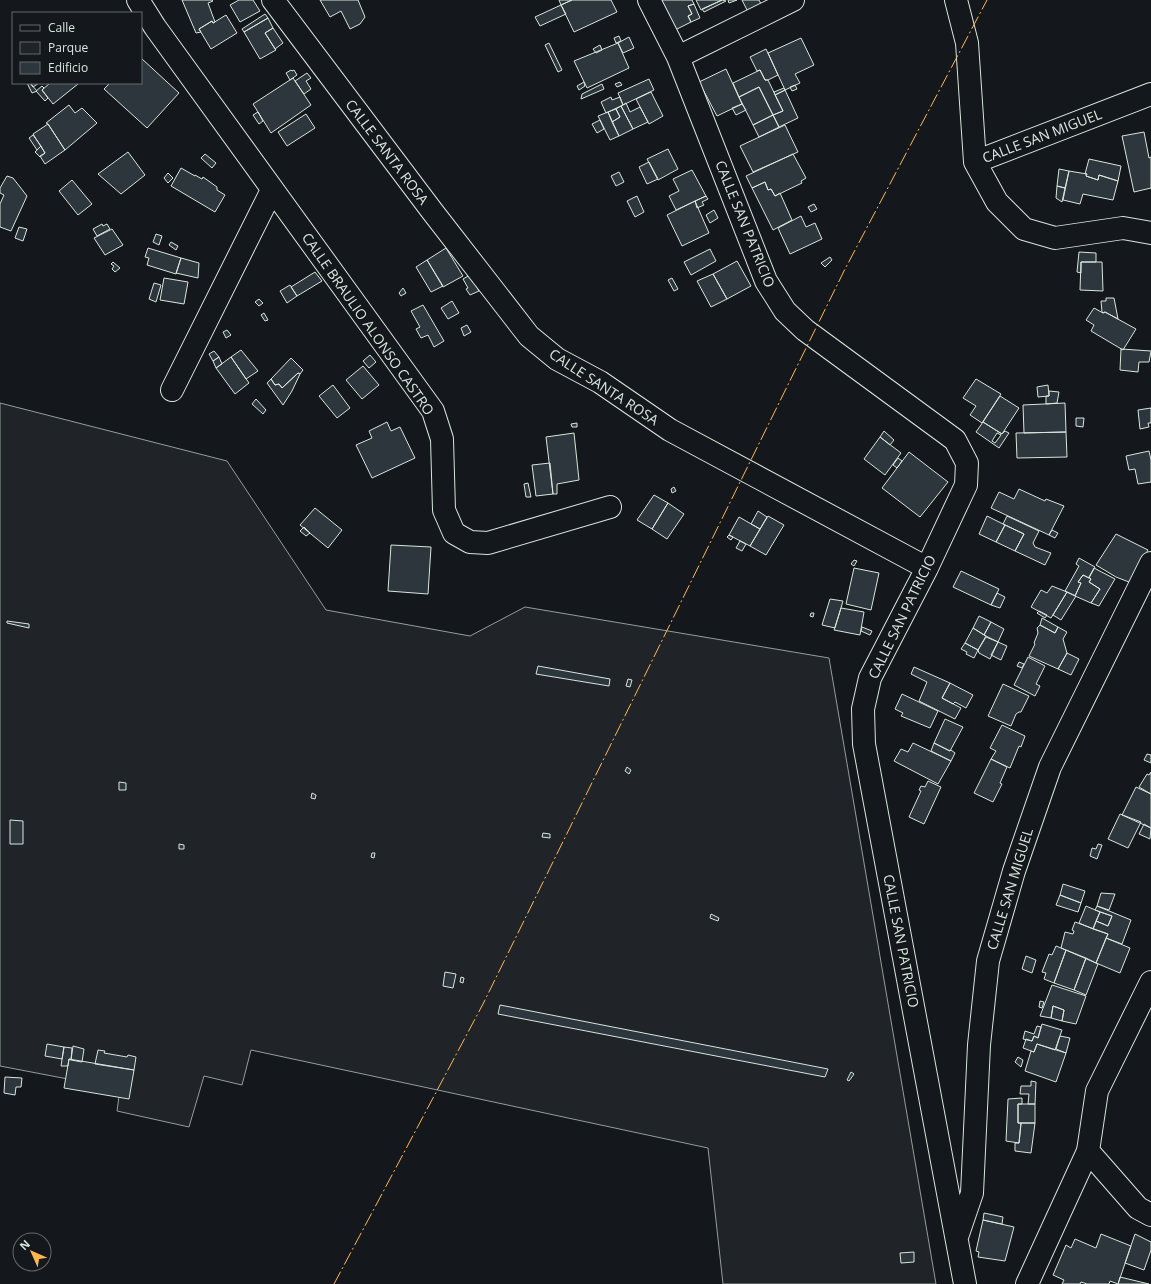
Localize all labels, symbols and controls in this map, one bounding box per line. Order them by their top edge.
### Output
legend [12,12,142,84]
text: Calle [48,19,75,36]
text: Parque [48,39,88,56]
text: Edificio [48,59,88,76]
street label: CALLE SANTA ROSA [342,95,433,208]
street label: CALLE SAN MIGUEL [979,104,1104,167]
street label: CALLE SAN PATRICIO [711,157,780,290]
street label: CALLE BRAULIO ALONSO CASTRO [298,229,439,419]
street label: CALLE SANTA ROSA [546,344,663,429]
street label: CALLE SAN PATRICIO [863,552,940,682]
street label: CALLE SAN MIGUEL [982,826,1037,952]
street label: CALLE SAN PATRICIO [879,873,924,1009]
north arrow [12,1232,52,1272]
text: N [16,1236,33,1253]

